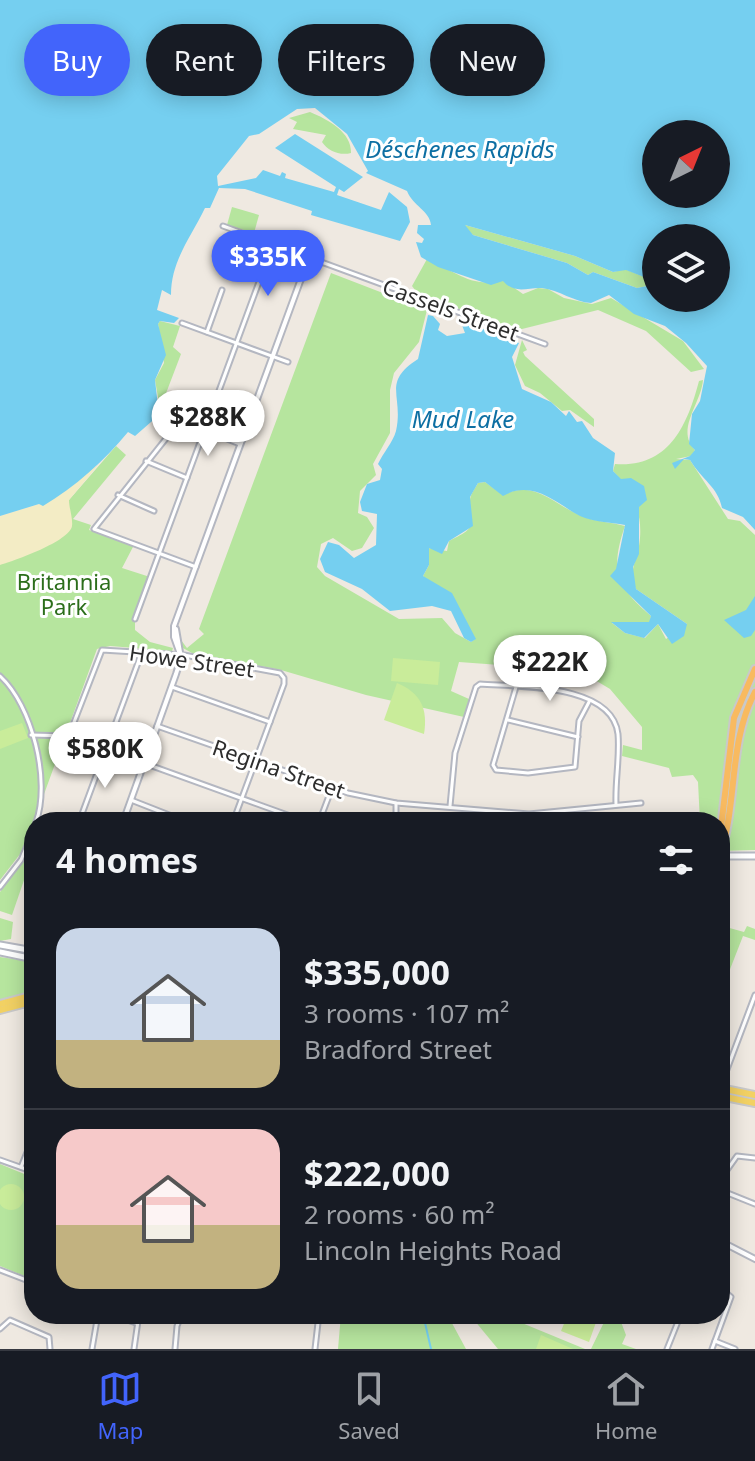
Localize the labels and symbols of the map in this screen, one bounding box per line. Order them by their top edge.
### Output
north arrow [642,120,730,208]
water label: Déschenes Rapids [365,132,555,165]
pin: $335K [212,230,324,298]
street label: Cassels Street [379,270,523,348]
pin: $288K [152,390,264,458]
water label: Mud Lake [412,402,514,435]
park label: Britannia Park [17,566,111,621]
pin: $222K [494,635,606,703]
street label: Howe Street [128,636,257,684]
pin: $580K [49,722,161,790]
street label: Regina Street [209,731,349,805]

